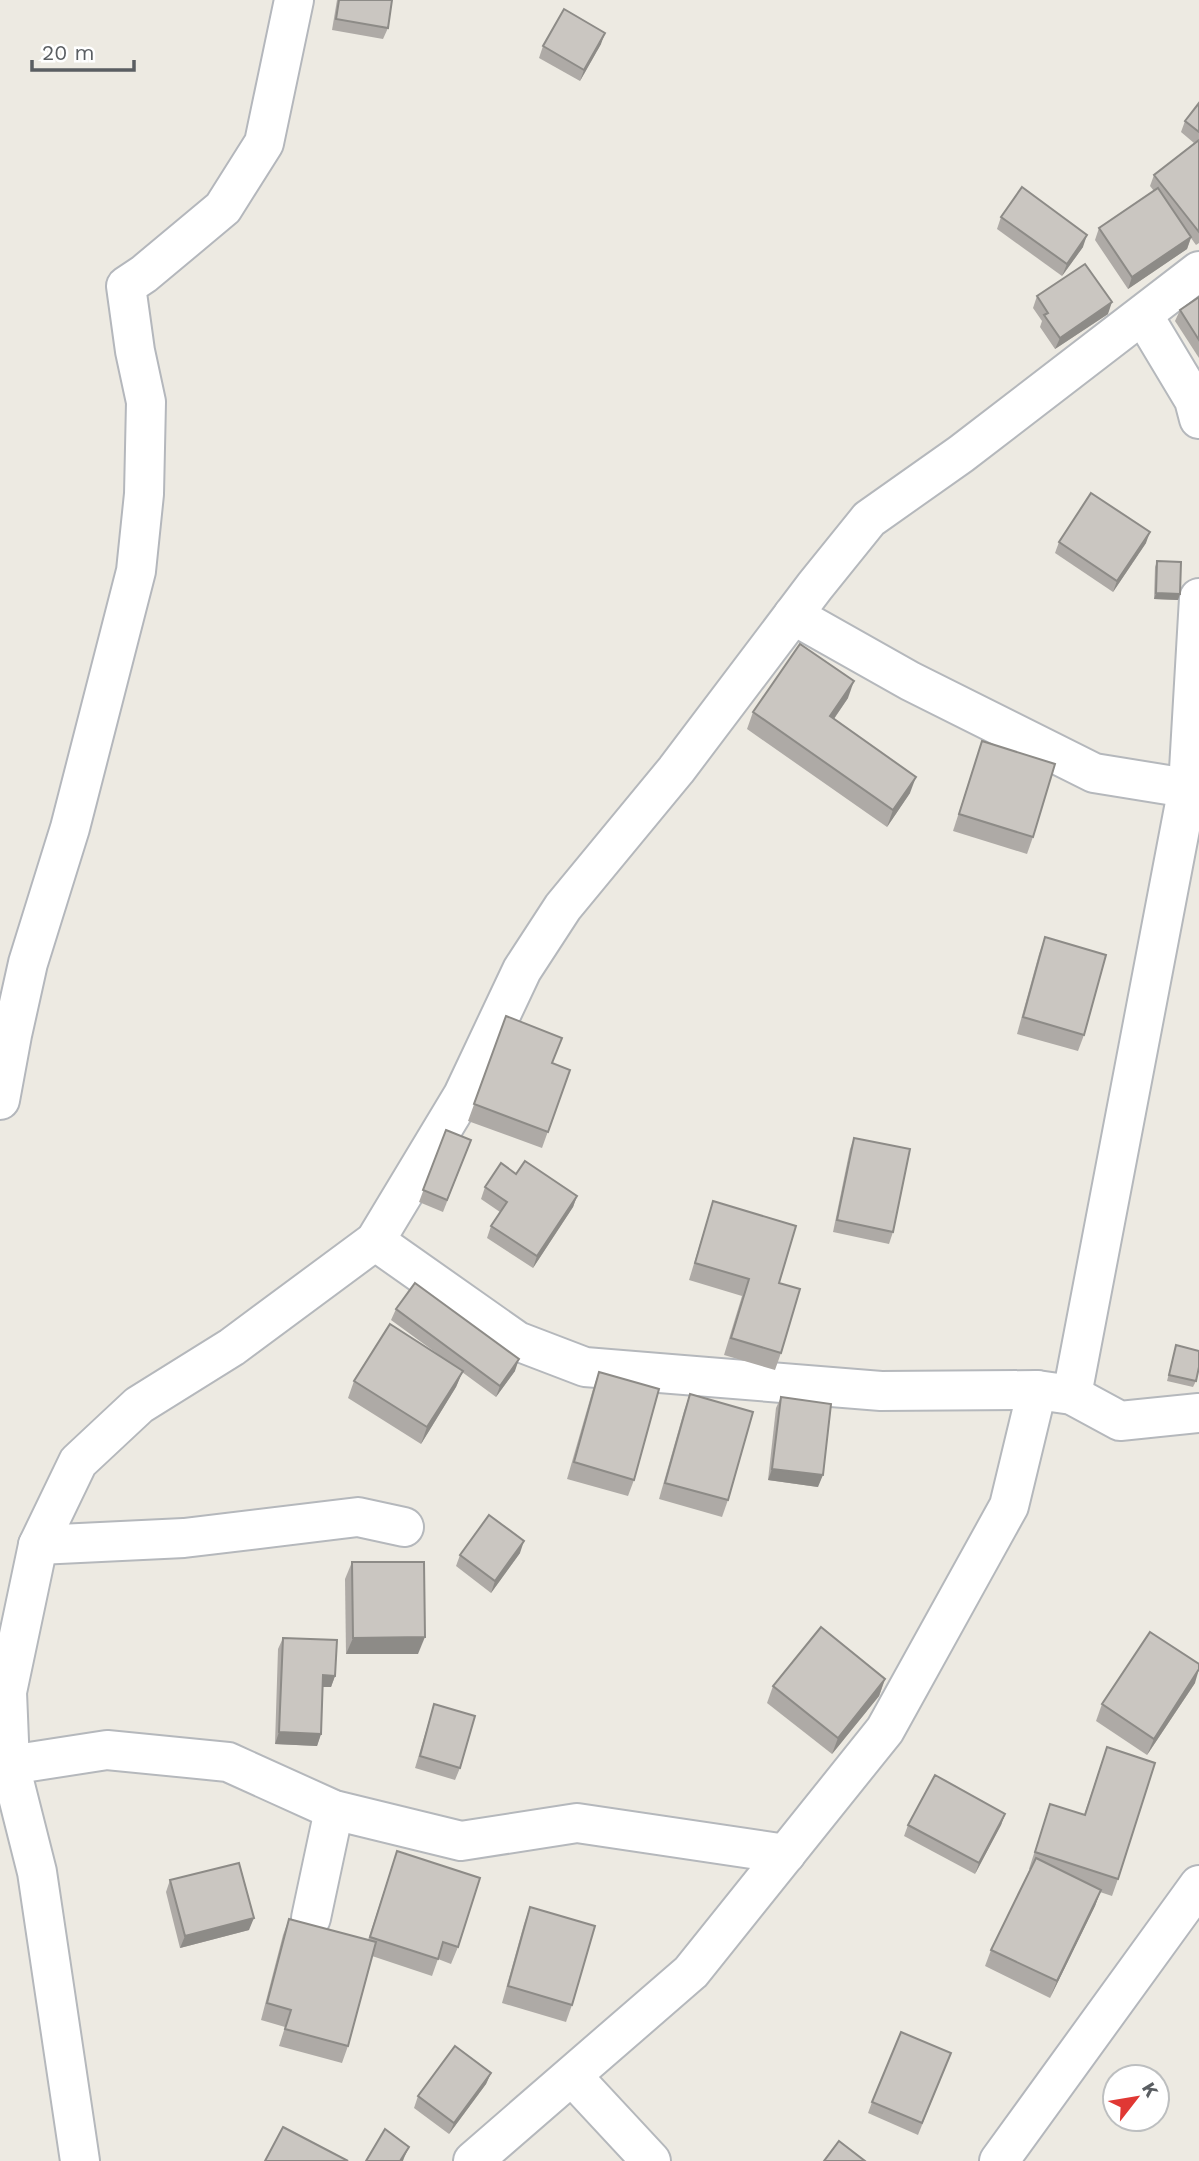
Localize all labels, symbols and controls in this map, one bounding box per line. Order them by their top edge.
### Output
scale bar [32,28,133,72]
text: 20 m [42,40,94,65]
north arrow [1101,2063,1171,2133]
text: K [1137,2078,1163,2101]

